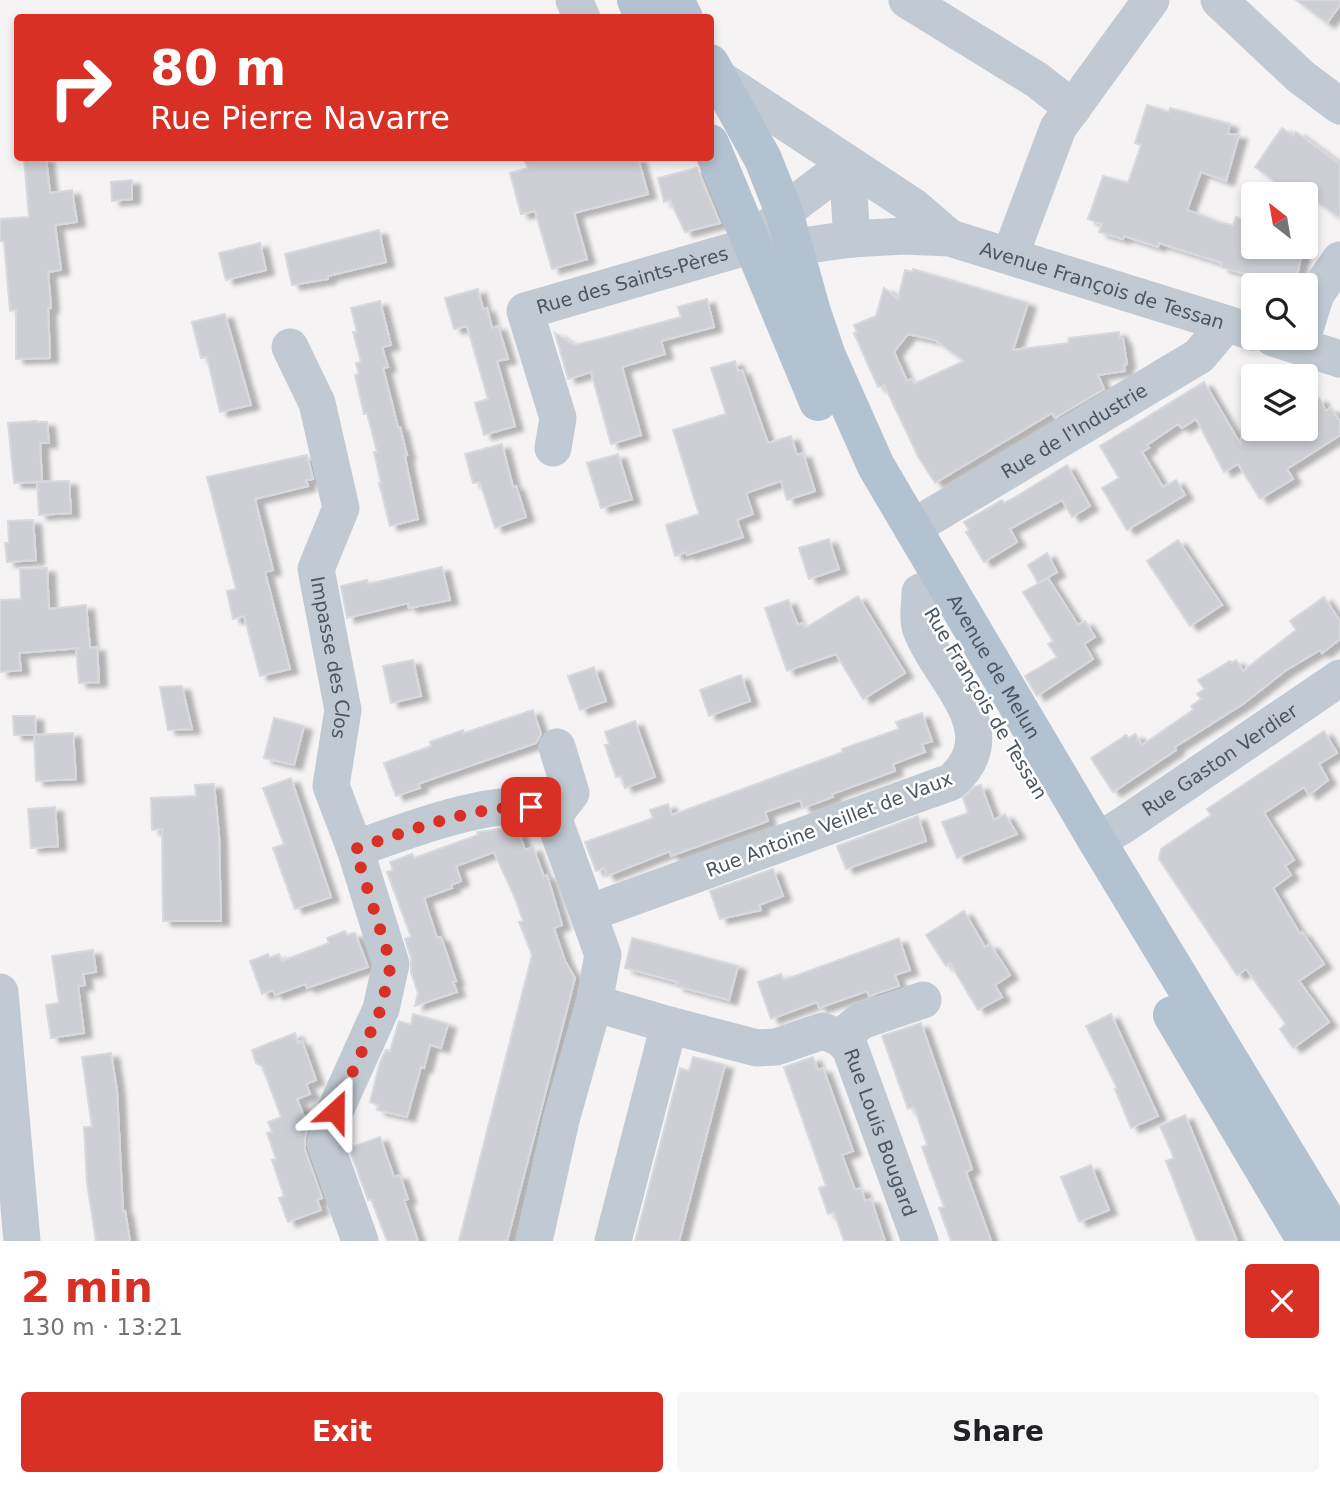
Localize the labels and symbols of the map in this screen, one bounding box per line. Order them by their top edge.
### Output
north arrow [1241,182,1318,259]
street label: Avenue François de Tessan [978,237,1227,333]
street label: Rue des Saints-Pères [534,242,731,318]
street label: Rue de l'Industrie [997,379,1151,483]
street label: Impasse des Clos [307,574,354,741]
street label: Avenue de Melun [943,590,1045,743]
street label: Rue François de Tessan [920,603,1052,803]
street label: Rue Gaston Verdier [1138,699,1302,820]
street label: Rue Antoine Veillet de Vaux [703,767,955,881]
pin [501,777,561,837]
street label: Rue Louis Bougard [840,1045,921,1220]
position arrow [298,1074,372,1148]

